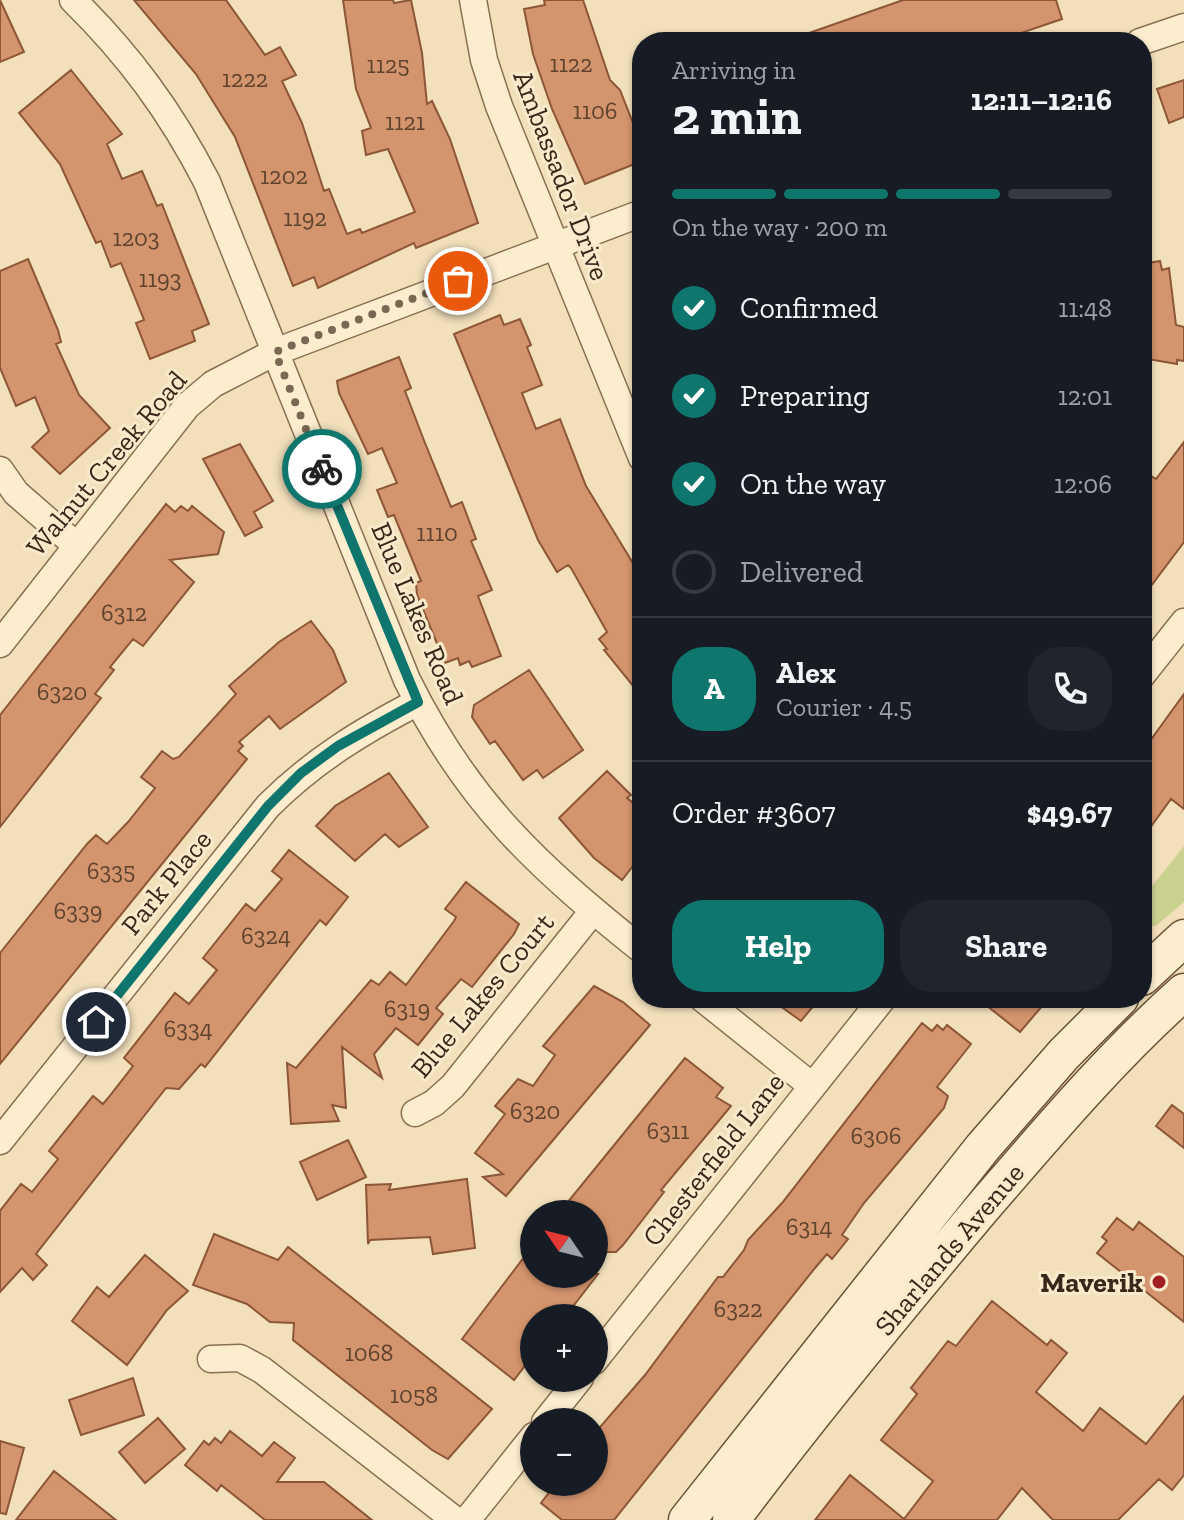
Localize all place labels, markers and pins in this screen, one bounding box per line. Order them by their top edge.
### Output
pin [424,247,492,315]
pin [62,988,130,1056]
place label: Maverik [1040,1266,1144,1299]
marker: Maverik [1150,1273,1168,1291]

